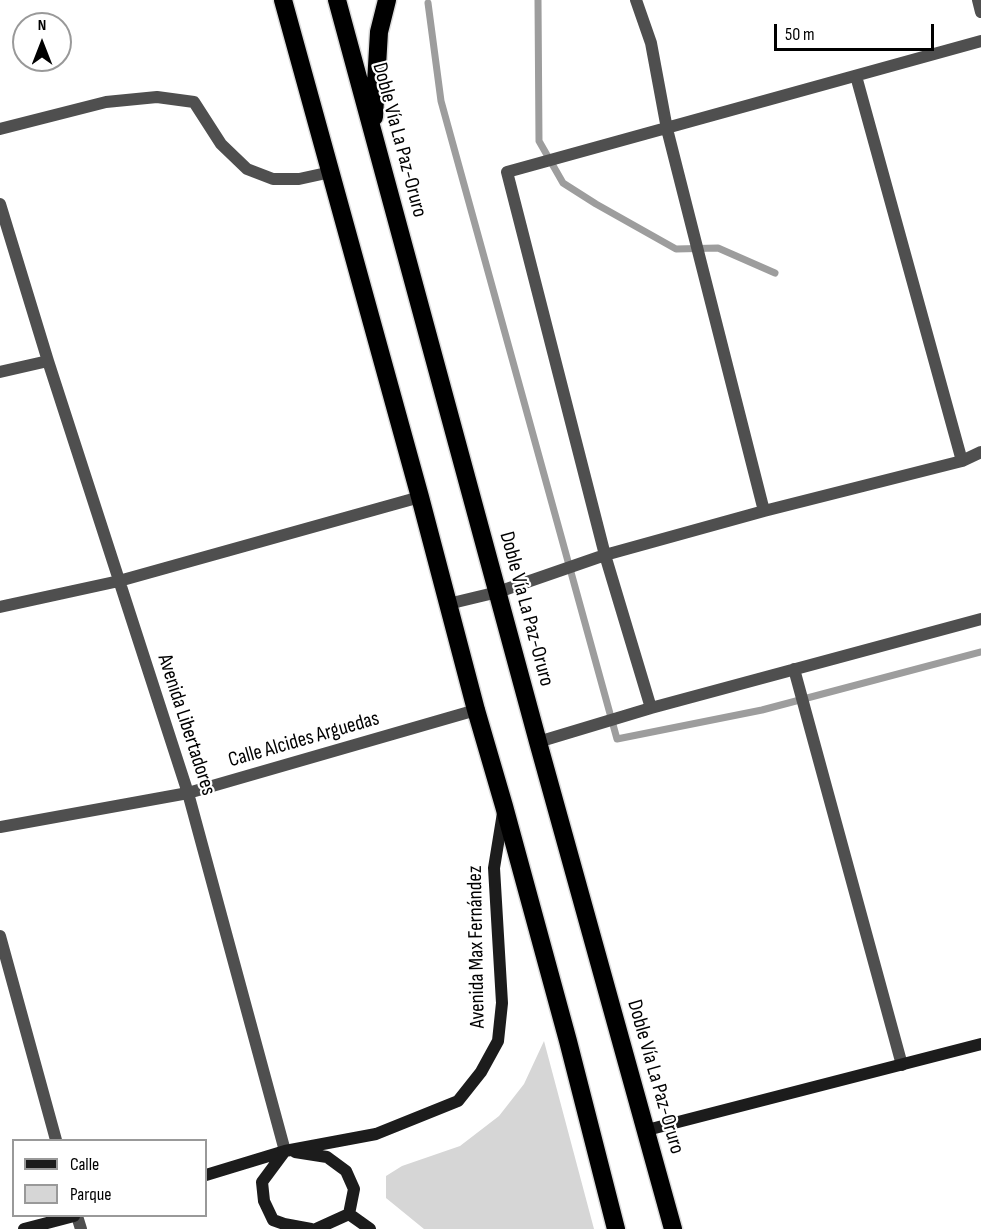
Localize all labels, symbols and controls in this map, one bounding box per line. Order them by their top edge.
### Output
north arrow [12,12,72,72]
scale bar [777,12,938,50]
text: N [38,16,46,35]
text: 50 m [785,24,815,45]
street label: Doble Vía La Paz-Oruro [366,60,432,220]
street label: Doble Vía La Paz-Oruro [493,529,559,689]
street label: Avenida Libertadores [151,651,221,799]
street label: Calle Alcides Arguedas [226,706,382,774]
street label: Avenida Max Fernández [463,865,491,1029]
street label: Doble Vía La Paz-Oruro [621,997,689,1157]
legend [12,1139,207,1217]
text: Calle [70,1154,99,1175]
text: Parque [70,1184,111,1205]

